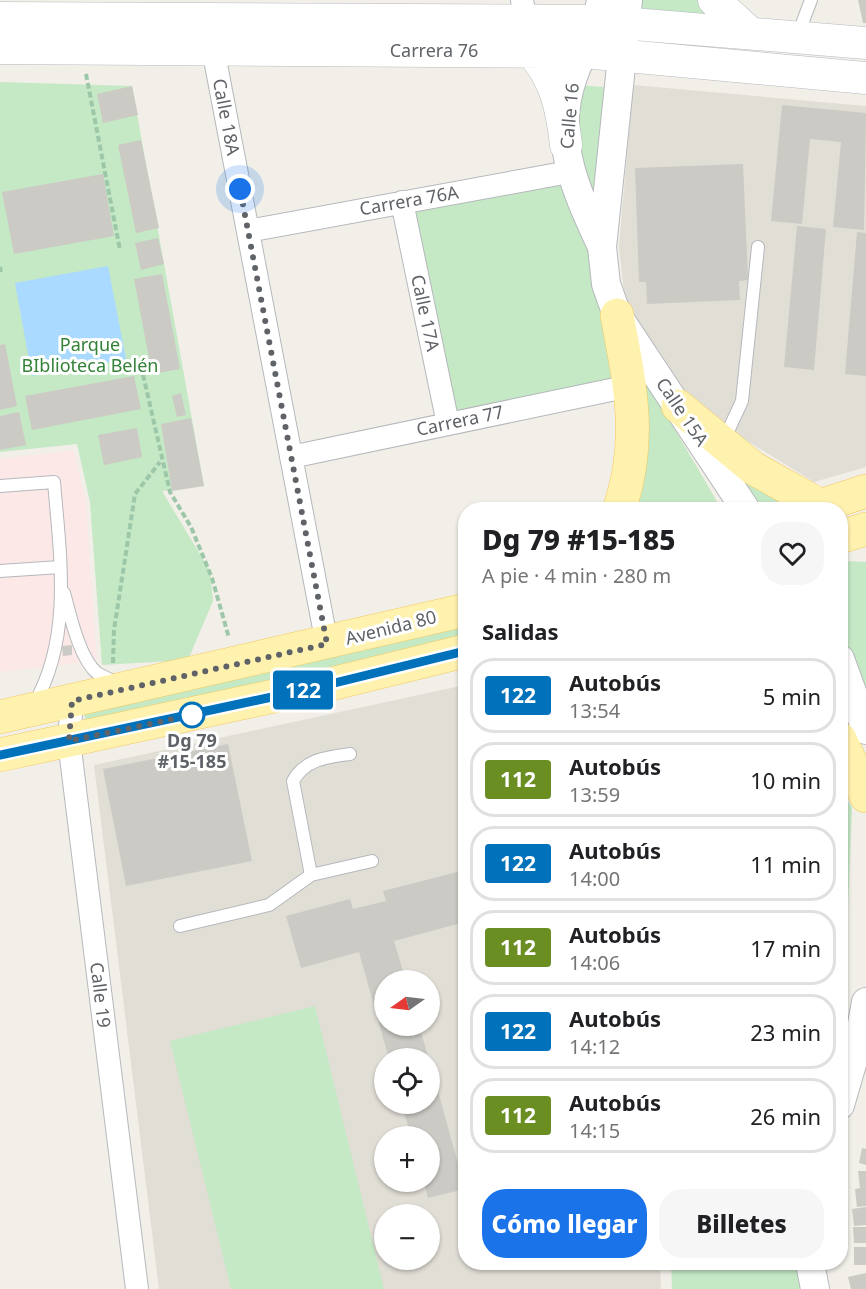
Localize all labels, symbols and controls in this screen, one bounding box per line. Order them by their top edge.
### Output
street label: Carrera 76 [390,38,478,62]
street label: Calle 18A [208,76,246,158]
street label: Calle 16 [554,82,584,150]
your location [225,174,255,204]
street label: Carrera 76A [357,179,461,221]
street label: Calle 17A [406,272,446,354]
park label: Parque BIblioteca Belén [22,332,158,377]
street label: Calle 15A [651,373,715,451]
street label: Carrera 77 [414,399,506,441]
text: Dg 79 #15-185 [482,520,675,558]
button: heart [761,522,824,585]
text: A pie · 4 min · 280 m [482,562,671,589]
street label: Avenida 80 [343,604,439,650]
text: Salidas [482,616,559,646]
text: Autobús [569,667,661,697]
line badge: 122 [268,670,338,710]
text: 122 [285,676,321,704]
text: 122 [500,681,536,709]
text: 5 min [763,681,821,711]
text: 13:54 [569,697,620,724]
marker: Dg 79 #15-185 [179,702,205,728]
place label: Dg 79 #15-185 [158,728,226,773]
text: Autobús [569,751,661,781]
text: 112 [500,765,536,793]
text: 10 min [750,765,821,795]
text: 13:59 [569,781,620,808]
text: Autobús [569,835,661,865]
text: 122 [500,849,536,877]
text: 11 min [750,849,821,879]
text: 14:00 [569,865,620,892]
text: Autobús [569,919,661,949]
text: 112 [500,933,536,961]
text: 17 min [750,933,821,963]
text: 14:06 [569,949,620,976]
street label: Calle 19 [85,961,117,1029]
north arrow [374,970,440,1036]
map controls [374,970,440,1270]
text: Autobús [569,1003,661,1033]
text: 122 [500,1017,536,1045]
text: 23 min [750,1017,821,1047]
text: 14:12 [569,1033,620,1060]
button: locate [374,1048,440,1114]
text: Autobús [569,1087,661,1117]
text: 112 [500,1101,536,1129]
text: 26 min [750,1101,821,1131]
text: 14:15 [569,1117,620,1144]
button: + [374,1126,440,1192]
button: Cómo llegar [482,1189,647,1258]
button: Billetes [659,1189,824,1258]
button: − [374,1204,440,1270]

